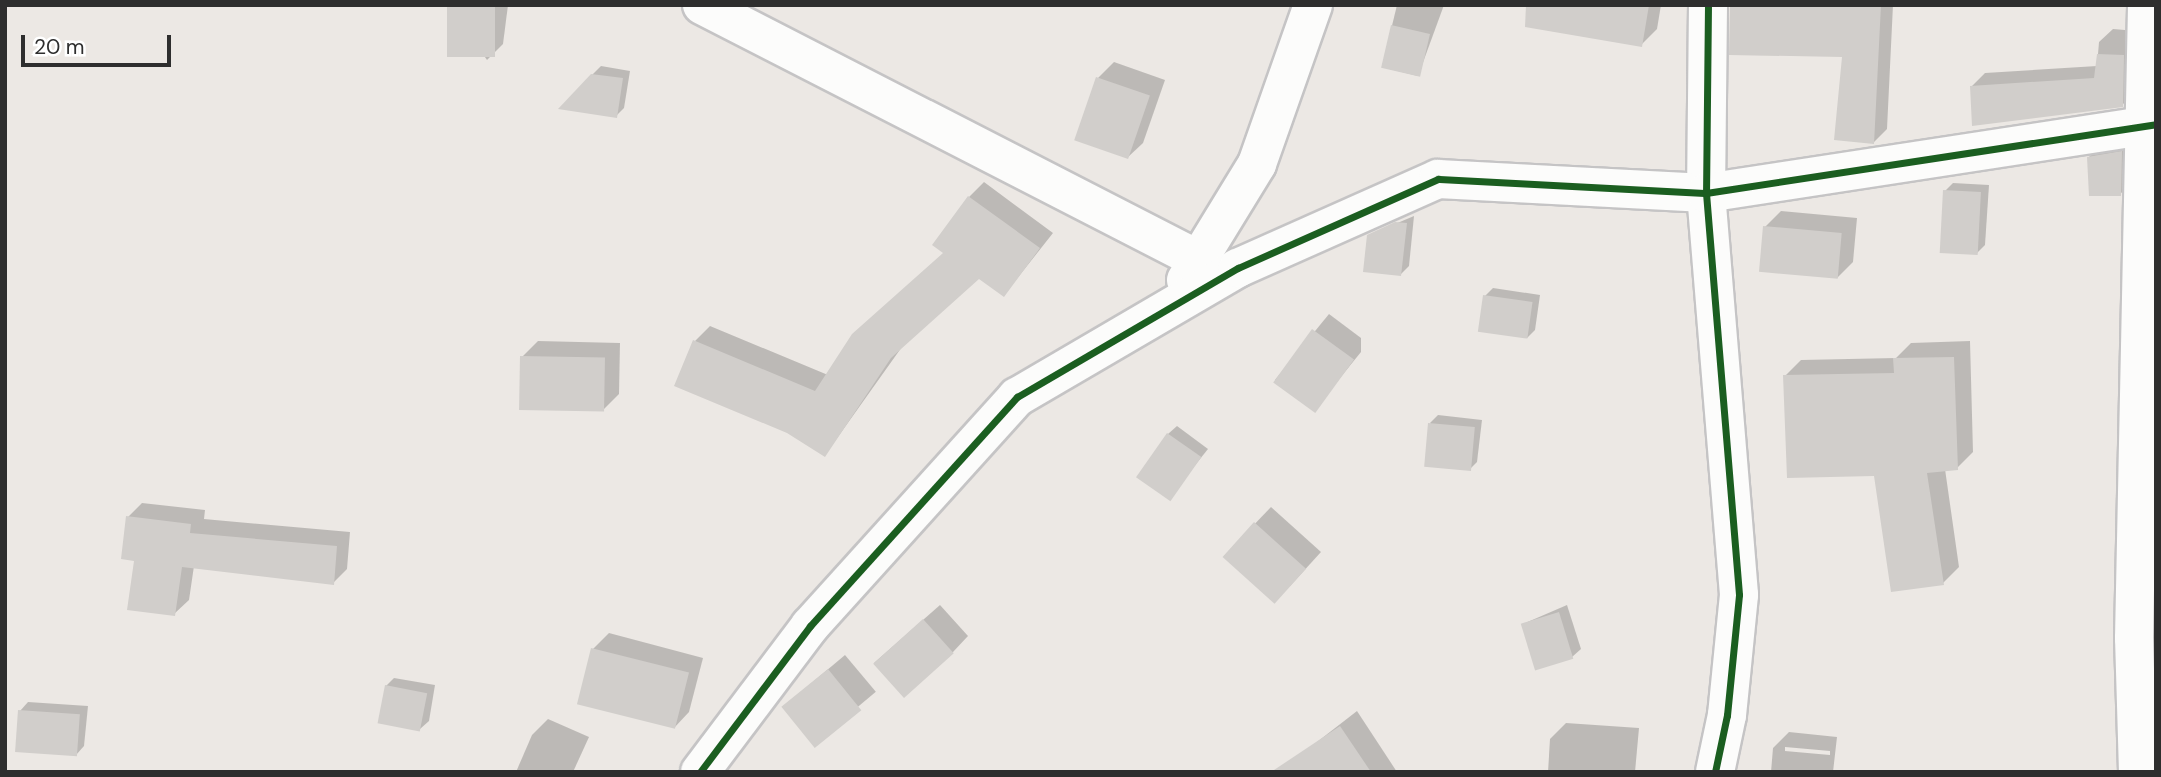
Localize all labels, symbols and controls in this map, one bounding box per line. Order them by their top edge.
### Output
scale bar [24,21,175,65]
text: 20 m [34,33,85,61]

